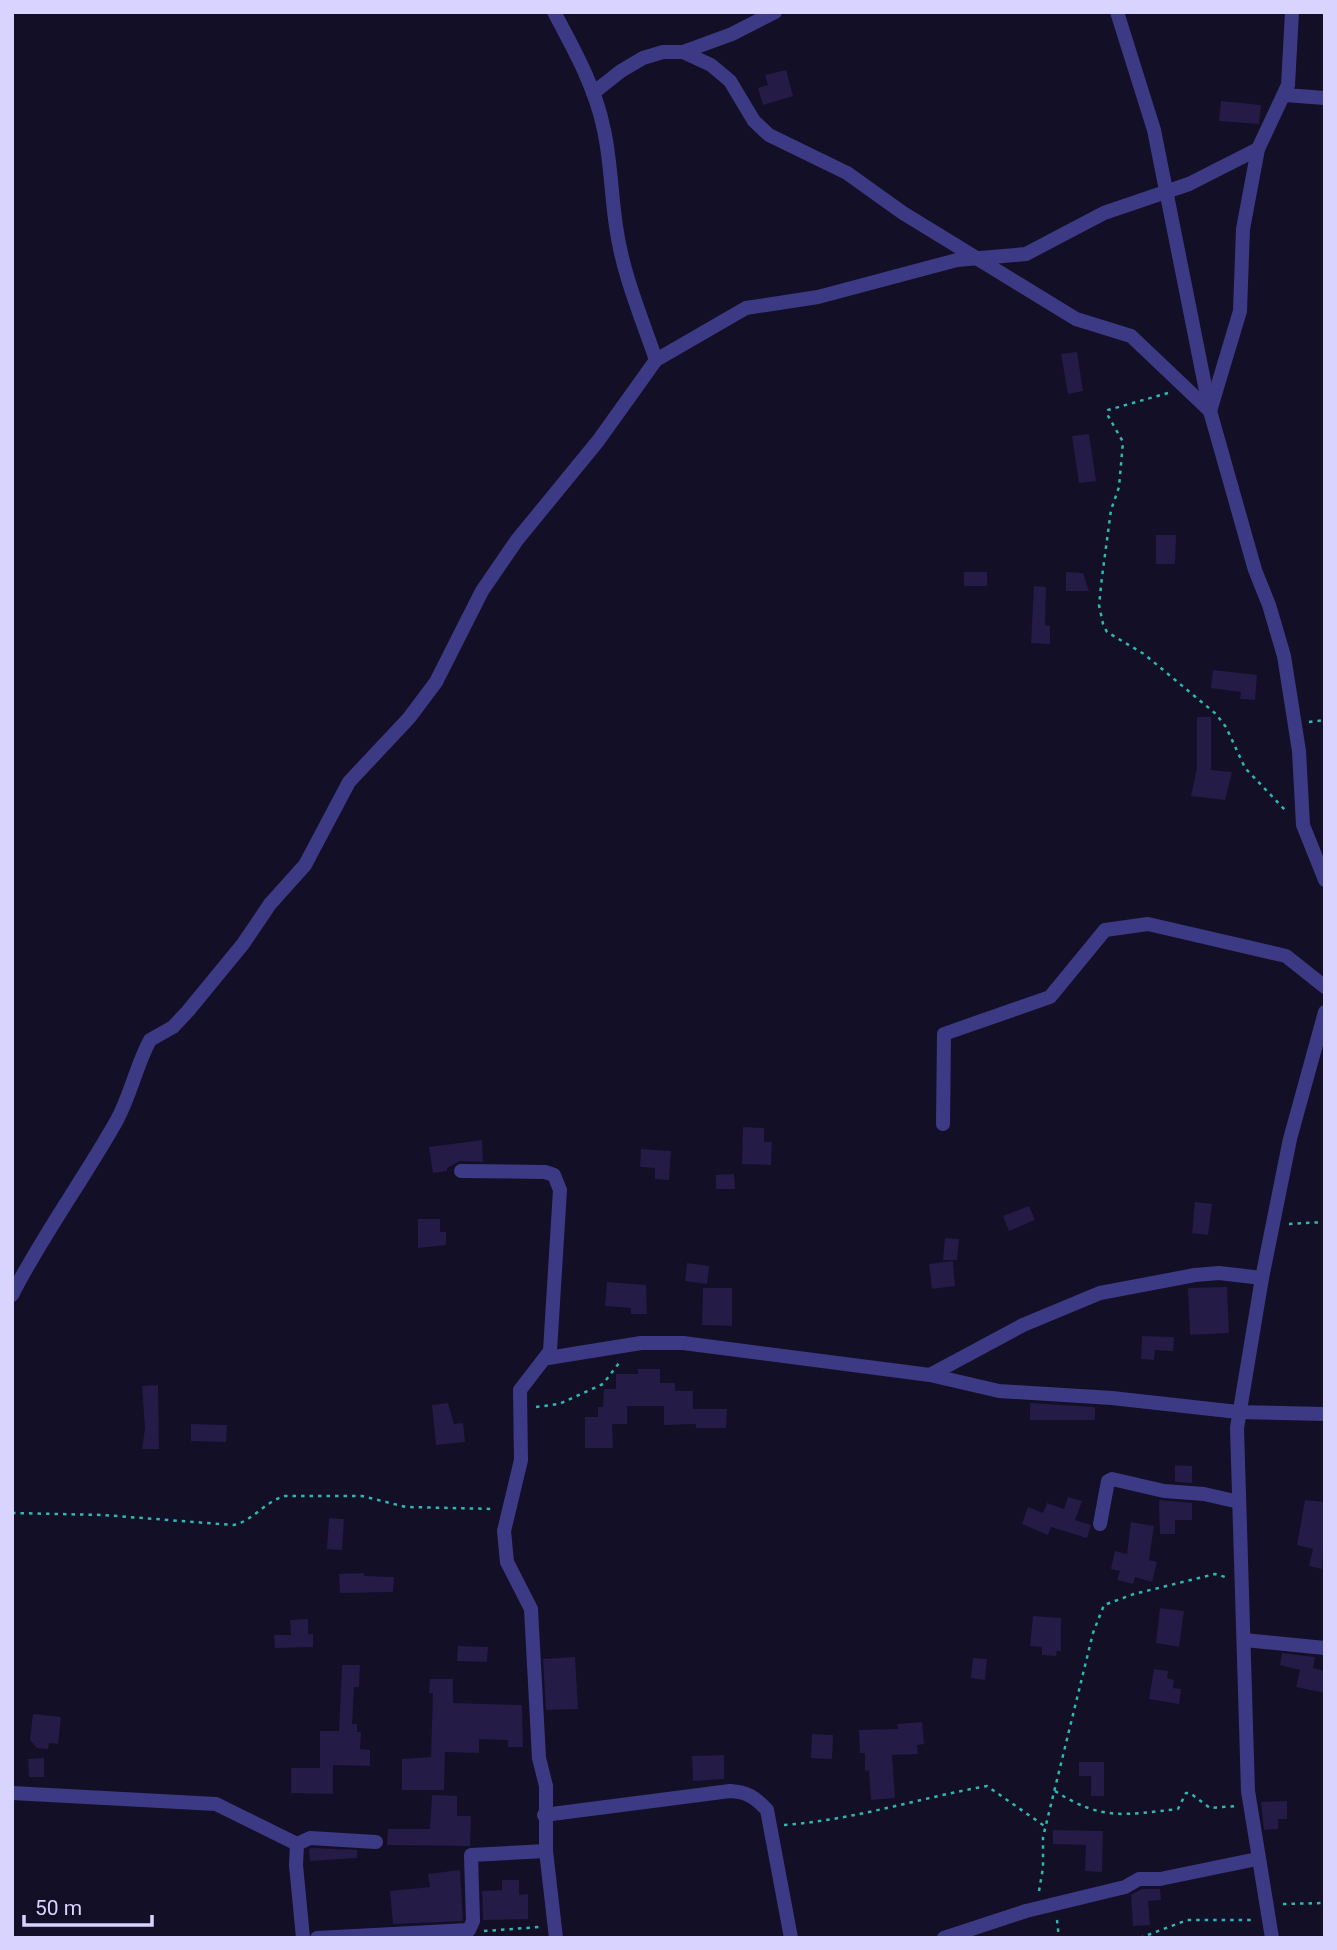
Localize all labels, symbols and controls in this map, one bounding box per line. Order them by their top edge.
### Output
scale bar [24,1884,152,1928]
text: 50 m [35,1896,82,1920]

